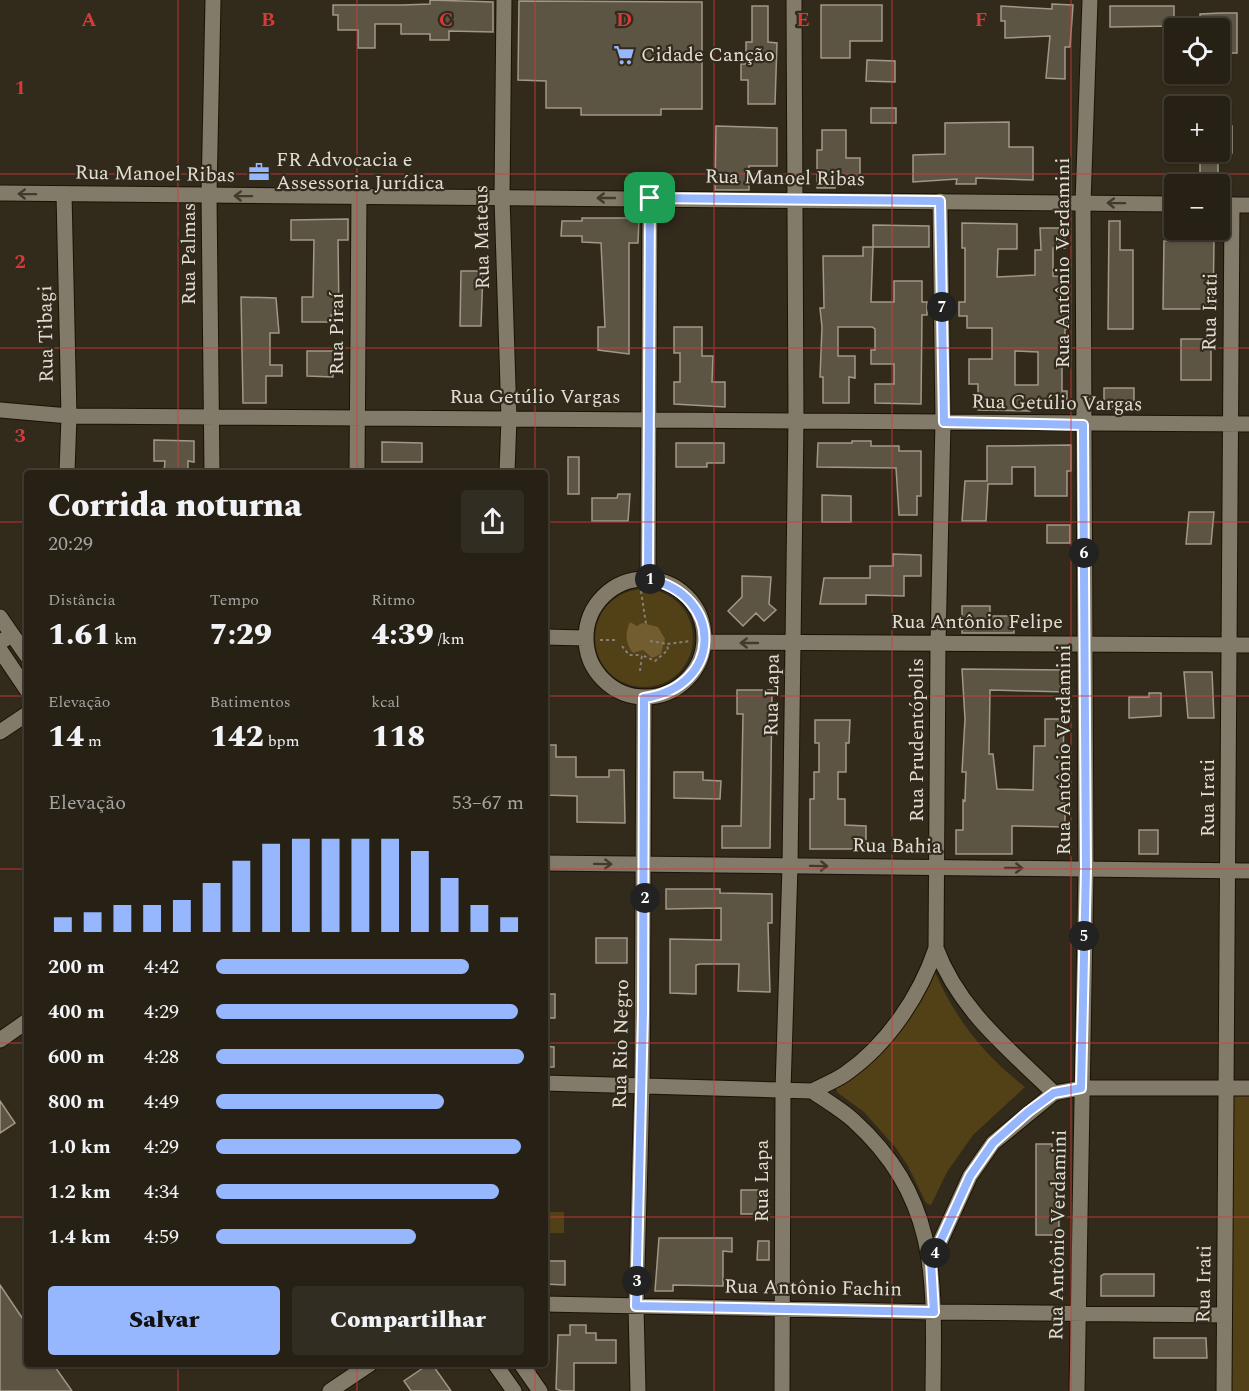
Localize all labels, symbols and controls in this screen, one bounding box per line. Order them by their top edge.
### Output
text: A [81,5,97,35]
text: B [261,5,275,35]
text: C [439,5,453,35]
text: D [616,5,632,35]
text: E [796,5,810,35]
text: F [975,5,987,35]
map controls [1164,18,1230,240]
button: locate [1164,18,1230,84]
place label: Cidade Canção [641,40,775,70]
supermarket icon: Cidade Canção [612,43,636,67]
text: 1 [14,73,26,103]
button: + [1164,96,1230,162]
place label: FR Advocacia e Assessoria Jurídica [276,145,444,198]
street label: Rua Manoel Ribas [75,158,235,190]
street label: Rua Antônio Verdamini [1048,158,1078,368]
office icon: FR Advocacia e Assessoria Jurídica [247,160,271,184]
street label: Rua Manoel Ribas [705,162,865,194]
pin [624,172,675,223]
button: − [1164,174,1230,240]
icon: arrive [633,181,666,214]
street label: Rua Mateus [466,184,498,290]
one-way arrow [18,188,38,199]
one-way arrow [234,190,254,202]
one-way arrow [597,192,617,204]
one-way arrow [1107,197,1127,209]
street label: Rua Palmas [174,203,204,305]
text: 2 [14,247,26,277]
street label: Rua Irati [1194,273,1226,351]
street label: Rua Tibagi [30,285,62,383]
street label: Rua Piraí [322,292,352,375]
pin: 7 [927,292,957,322]
text: 7 [938,295,946,319]
street label: Rua Getúlio Vargas [449,382,621,412]
street label: Rua Getúlio Vargas [971,387,1143,419]
text: 3 [14,421,26,451]
text: Corrida noturna [48,481,302,531]
button: share [461,490,524,553]
text: 20:29 [48,529,93,559]
pin: 6 [1069,538,1099,568]
text: 6 [1080,541,1088,565]
pin: 1 [635,564,665,594]
text: 1 [646,567,654,591]
text: Distância [48,588,115,612]
text: Tempo [210,588,259,612]
text: Ritmo [371,588,415,612]
street label: Rua Antônio Felipe [891,607,1063,637]
text: 1.61 [48,612,110,658]
text: 7:29 [210,612,272,658]
text: 4:39 [371,612,434,658]
text: km [110,627,137,651]
text: /km [434,627,464,651]
one-way arrow [740,637,760,649]
street label: Rua Antônio Verdamini [1049,645,1079,855]
street label: Rua Lapa [756,653,788,737]
street label: Rua Prudentópolis [902,658,932,822]
text: Elevação [48,690,111,714]
text: Batimentos [210,690,291,714]
text: kcal [371,690,400,714]
text: 14 [48,714,84,760]
text: 142 [210,714,264,760]
text: 118 [371,714,425,760]
text: m [84,729,102,753]
text: bpm [264,729,299,753]
street label: Rua Irati [1193,759,1223,837]
text: Elevação [48,788,126,818]
text: 53–67 m [452,788,524,818]
street label: Rua Bahia [852,830,942,862]
one-way arrow [592,858,612,870]
one-way arrow [808,860,828,872]
one-way arrow [1003,863,1023,874]
pin: 2 [630,883,660,913]
text: 2 [641,886,649,910]
pin: 5 [1069,921,1099,951]
text: 5 [1080,924,1088,948]
text: 200 m [48,952,105,982]
text: 4:42 [144,952,179,982]
street label: Rua Rio Negro [605,979,637,1109]
text: 400 m [48,997,105,1027]
text: 4:29 [144,997,179,1027]
text: 600 m [48,1042,105,1072]
text: 4:28 [144,1042,179,1072]
text: 800 m [48,1087,105,1117]
text: 4:49 [144,1087,179,1117]
street label: Rua Antônio Verdamini [1041,1129,1075,1341]
text: 1.0 km [48,1132,111,1162]
text: 4:29 [144,1132,179,1162]
street label: Rua Lapa [747,1139,777,1222]
text: 1.2 km [48,1177,111,1207]
text: 4:34 [144,1177,179,1207]
text: 1.4 km [48,1222,111,1252]
text: 4:59 [144,1222,179,1252]
pin: 4 [920,1238,950,1268]
text: 4 [931,1241,939,1265]
street label: Rua Irati [1188,1245,1220,1323]
pin: 3 [622,1266,652,1296]
text: 3 [633,1269,641,1293]
street label: Rua Antônio Fachin [724,1271,902,1305]
button: Salvar [48,1286,280,1355]
button: Compartilhar [292,1286,524,1355]

